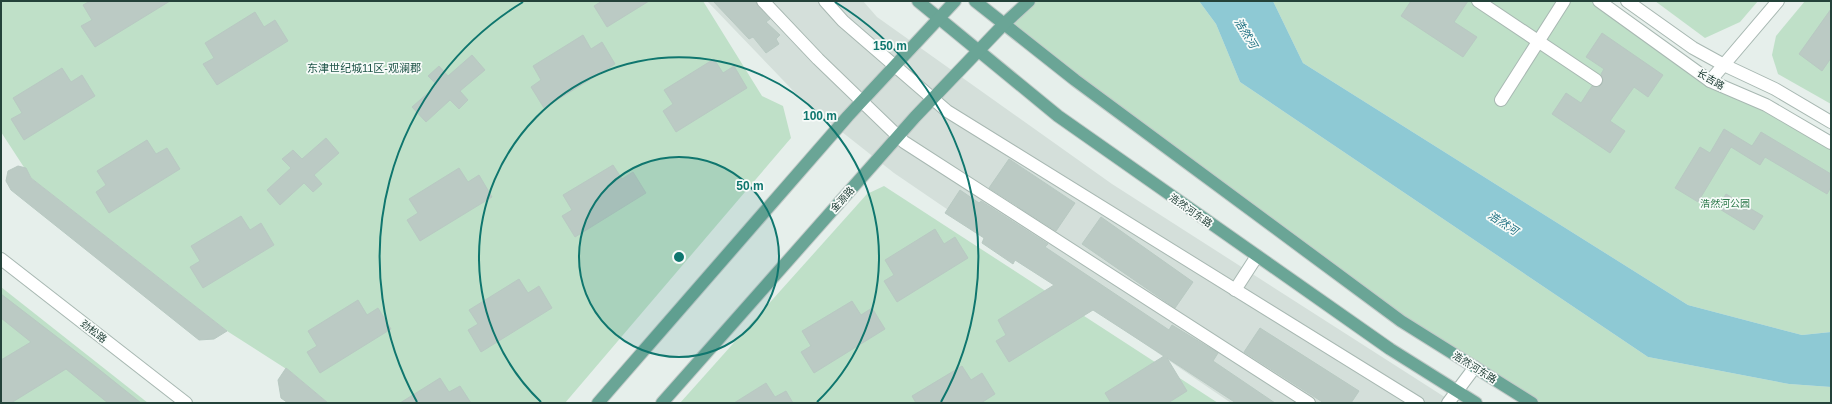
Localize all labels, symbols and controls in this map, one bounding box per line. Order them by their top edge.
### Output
water label: 浩然河 [1232,16,1261,52]
text: 150 m [873,39,907,53]
district label: 东津世纪城11区-观澜郡 [307,62,421,74]
street label: 长吉路 [1695,67,1726,92]
text: 100 m [803,109,837,123]
text: 50 m [736,179,764,193]
street label: 金源路 [828,185,856,214]
street label: 浩然河东路 [1167,192,1214,229]
park label: 浩然河公园 [1700,198,1750,209]
water label: 浩然河 [1486,209,1522,238]
centre of rings [672,250,686,264]
street label: 劲松路 [78,318,109,345]
street label: 浩然河东路 [1451,350,1499,385]

